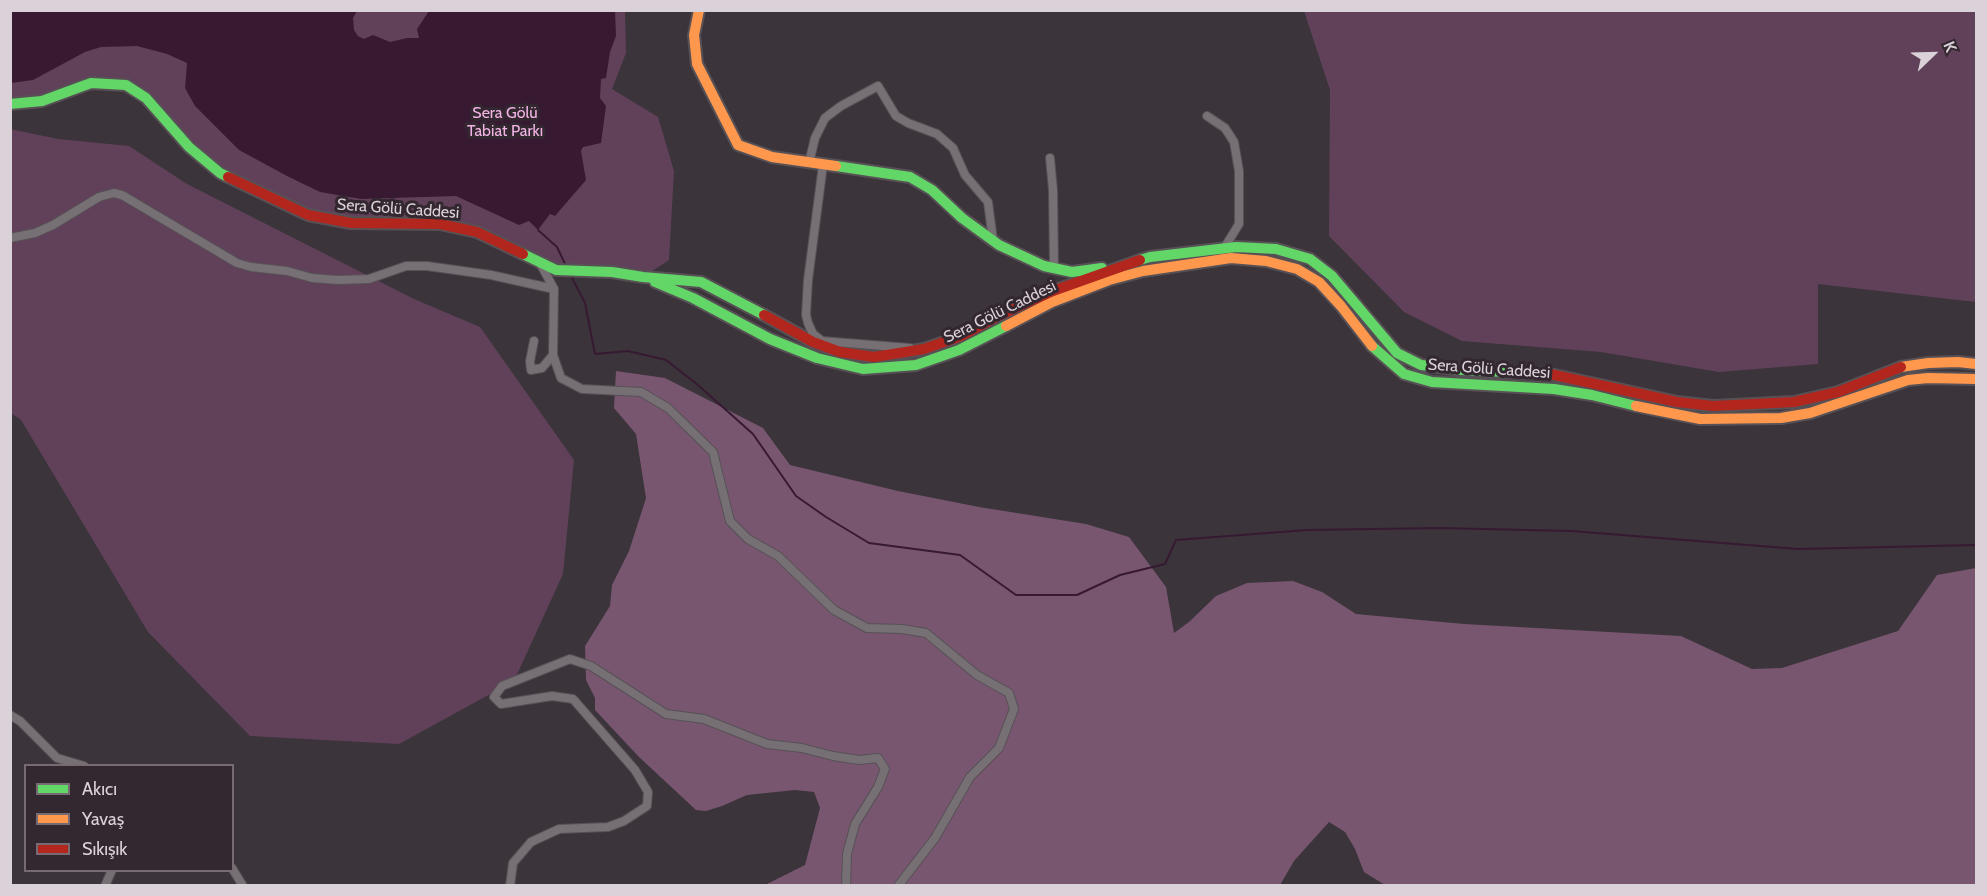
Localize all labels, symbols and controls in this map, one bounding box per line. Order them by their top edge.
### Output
north arrow [1903,24,1963,84]
text: K [1939,38,1961,55]
park label: Sera Gölü Tabiat Parkı [467,103,543,141]
street label: Sera Gölü Caddesi [336,195,460,223]
street label: Sera Gölü Caddesi [941,277,1059,347]
street label: Sera Gölü Caddesi [1427,355,1551,383]
legend [24,764,234,872]
text: Akıcı [82,778,117,800]
text: Yavaş [82,808,124,830]
text: Sıkışık [82,838,127,860]

